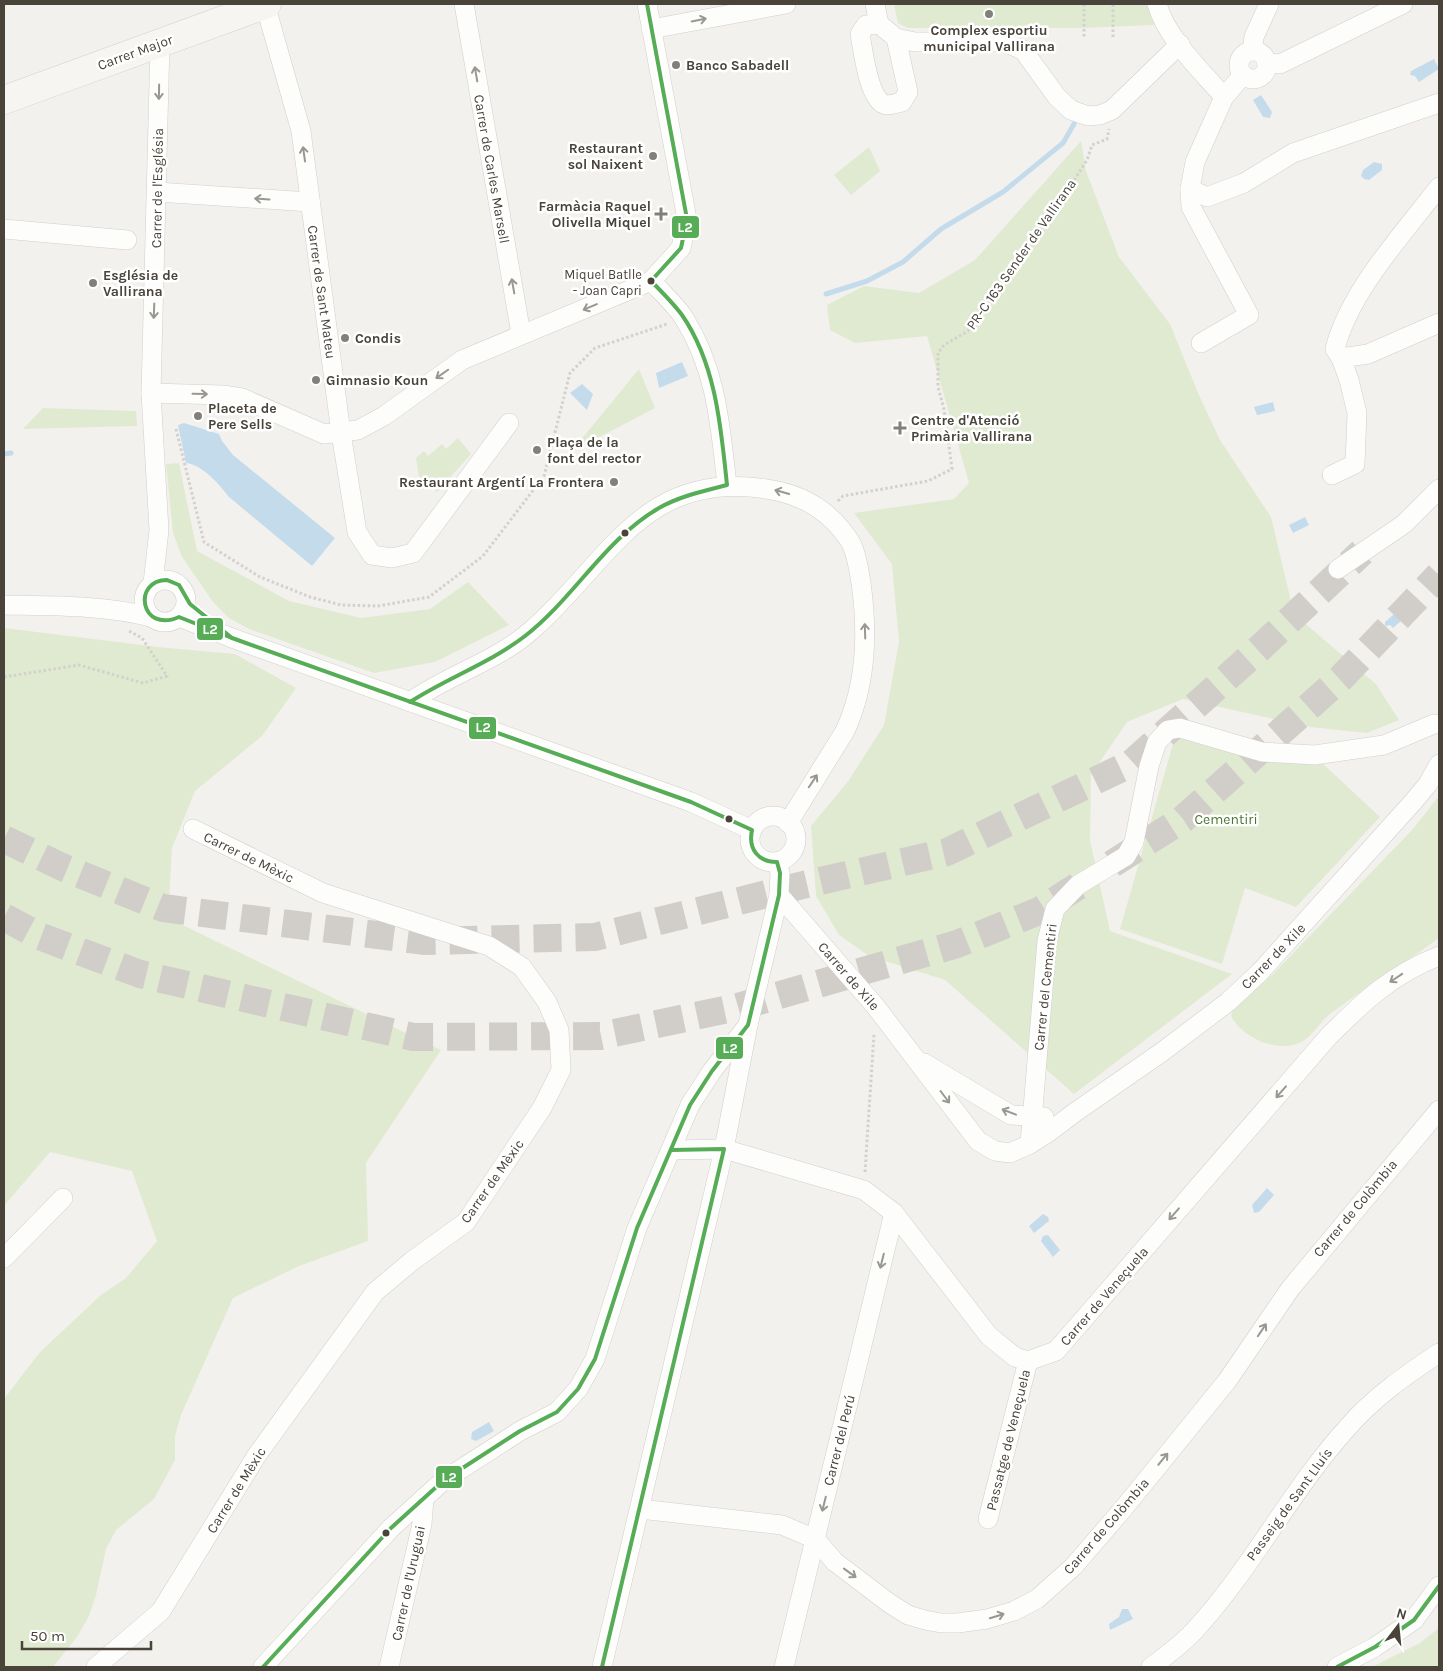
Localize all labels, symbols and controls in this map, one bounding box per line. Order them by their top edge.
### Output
marker: Complex esportiu municipal Vallirana [983,8,995,20]
one-way arrow [691,14,707,24]
place label: Complex esportiu municipal Vallirana [923,22,1055,55]
street label: Carrer Major [95,31,176,74]
place label: Banco Sabadell [686,57,789,74]
marker: Banco Sabadell [670,59,682,71]
one-way arrow [471,66,481,82]
one-way arrow [154,84,164,100]
street label: Carrer de Carles Marsell [470,93,513,245]
street label: Carrer de l'Església [148,128,167,248]
place label: Restaurant sol Naixent [568,140,643,173]
one-way arrow [299,146,309,162]
marker: Restaurant sol Naixent [647,150,659,162]
street label: PR-C 163 Sender de Vallirana [963,176,1080,333]
one-way arrow [254,194,270,204]
place label: Farmàcia Raquel Olivella Miquel [539,198,651,231]
marker: Farmàcia Raquel Olivella Miquel [655,208,667,220]
line badge: L2 [671,215,700,239]
text: L2 [677,219,693,236]
street label: Carrer de Sant Mateu [304,224,339,360]
place label: Església de Vallirana [103,267,178,300]
place label: Miquel Batlle - Joan Capri [564,267,642,298]
marker: Miquel Batlle - Joan Capri [646,276,656,286]
marker: Església de Vallirana [87,277,99,289]
one-way arrow [507,278,517,294]
one-way arrow [149,302,158,318]
one-way arrow [583,303,598,313]
place label: Condis [355,330,401,347]
marker: Condis [339,332,351,344]
one-way arrow [436,369,450,379]
place label: Gimnasio Koun [326,372,428,389]
marker: Gimnasio Koun [310,374,322,386]
one-way arrow [192,389,208,399]
place label: Placeta de Pere Sells [208,400,277,433]
marker: Placeta de Pere Sells [192,410,204,422]
place label: Centre d'Atenció Primària Vallirana [911,412,1032,445]
marker: Centre d'Atenció Primària Vallirana [893,421,907,435]
place label: Plaça de la font del rector [547,434,641,467]
marker: Plaça de la font del rector [531,444,543,456]
place label: Restaurant Argentí La Frontera [399,474,604,491]
marker: Restaurant Argentí La Frontera [608,476,620,488]
one-way arrow [774,487,790,496]
unlabelled marker [620,528,630,538]
line badge: L2 [196,617,224,641]
text: L2 [202,621,218,638]
one-way arrow [860,623,869,639]
line badge: L2 [468,716,497,740]
text: L2 [475,719,491,736]
one-way arrow [808,774,818,788]
park label: Cementiri [1194,811,1258,828]
unlabelled marker [724,814,734,824]
street label: Carrer de Mèxic [201,828,297,887]
street label: Carrer de Xile [1238,920,1309,993]
street label: Carrer del Cementiri [1030,923,1061,1052]
street label: Carrer de Xile [814,939,883,1014]
one-way arrow [1389,973,1403,983]
line badge: L2 [715,1036,744,1060]
text: L2 [722,1040,738,1057]
one-way arrow [1275,1085,1287,1098]
one-way arrow [940,1090,950,1104]
one-way arrow [1002,1107,1017,1116]
street label: Carrer de Mèxic [457,1136,528,1226]
street label: Carrer de Colòmbia [1310,1156,1401,1260]
one-way arrow [1169,1208,1180,1221]
street label: Carrer de Veneçuela [1057,1243,1152,1349]
one-way arrow [877,1252,886,1268]
one-way arrow [1257,1324,1267,1338]
street label: Passatge de Veneçuela [983,1368,1034,1513]
street label: Carrer del Perú [820,1393,859,1487]
street label: Carrer de Mèxic [203,1444,270,1536]
street label: Passeig de Sant Lluís [1243,1445,1336,1564]
one-way arrow [1158,1453,1169,1466]
line badge: L2 [435,1465,463,1489]
text: L2 [441,1469,457,1486]
street label: Carrer de Colòmbia [1060,1475,1153,1578]
one-way arrow [818,1495,828,1511]
street label: Carrer de l'Uruguai [388,1524,429,1642]
unlabelled marker [381,1528,391,1538]
one-way arrow [842,1568,856,1578]
north arrow [1373,1601,1423,1651]
text: N [1394,1604,1409,1624]
one-way arrow [989,1611,1005,1621]
scale bar [22,1618,151,1650]
text: 50 m [30,1627,65,1645]

